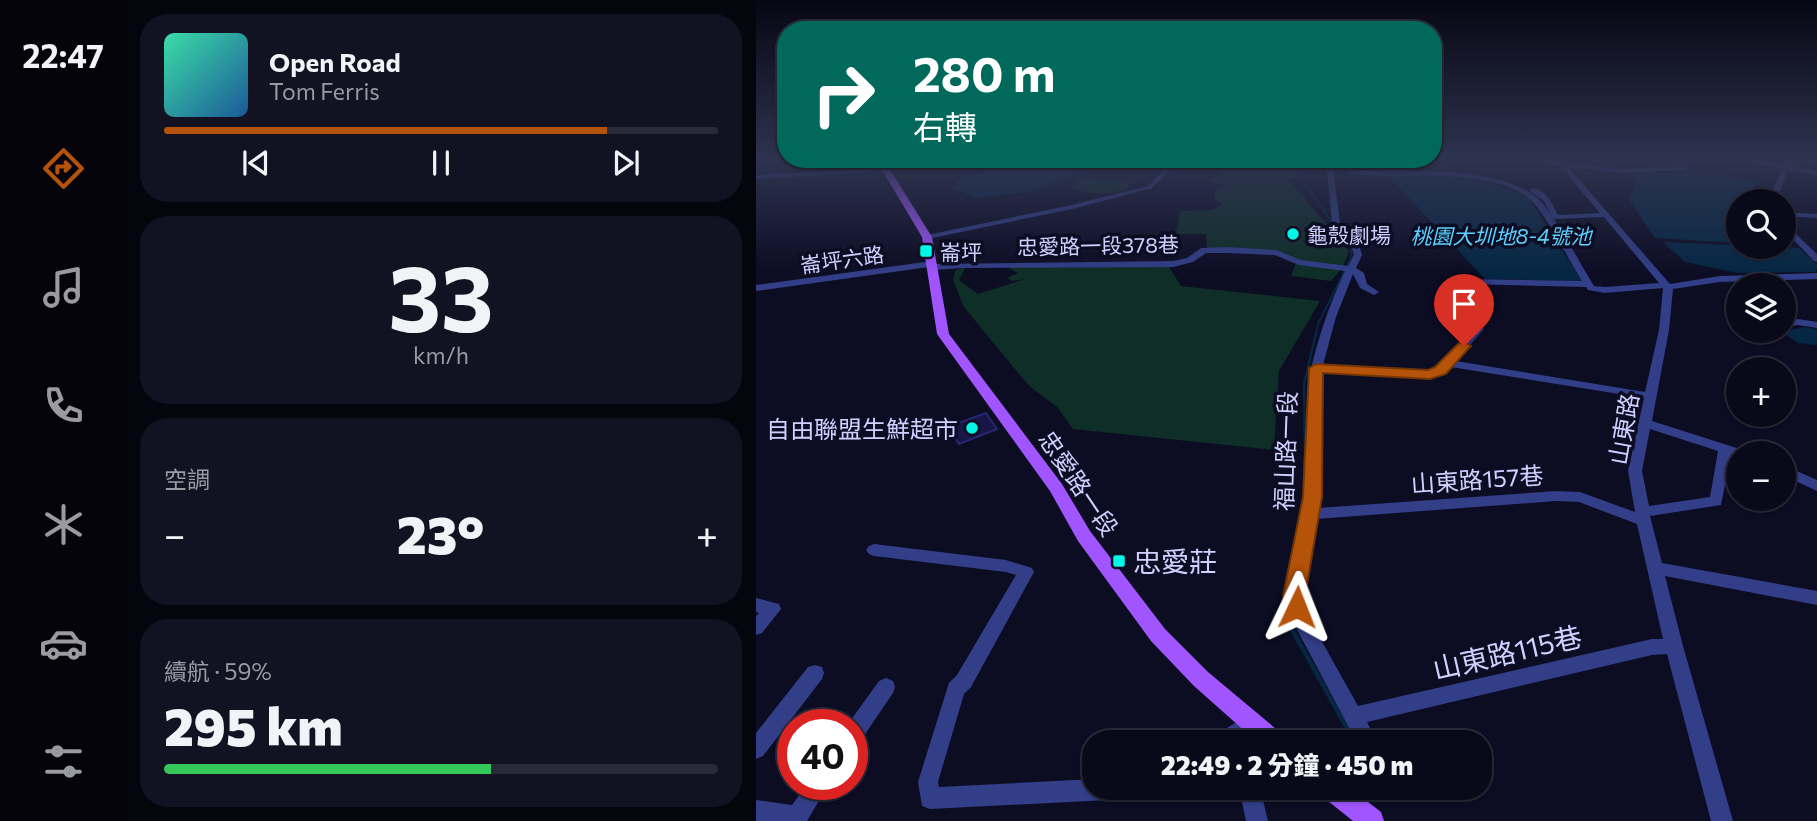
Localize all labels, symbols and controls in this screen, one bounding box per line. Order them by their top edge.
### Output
text: 22:47 [22,35,104,75]
text: 280 m [913,42,1056,102]
text: Open Road [269,46,401,77]
icon: right [798,49,889,140]
text: Tom Ferris [269,77,380,105]
text: 右轉 [913,106,977,146]
icon: directions [39,144,88,193]
icon: previous [237,144,275,182]
icon: pause [422,144,460,182]
icon: next [607,144,645,182]
map controls [1726,189,1796,511]
button: search [1726,189,1796,259]
place label: 龜殼劇場 [1307,222,1391,247]
water label: 桃園大圳地8-4號池 [1410,223,1594,248]
marker: 龜殼劇場 [1285,226,1301,242]
street label: 忠愛路一段378巷 [1017,231,1179,259]
text: 33 [388,239,494,351]
place label: 崙坪 [940,239,982,264]
street label: 崙坪六路 [799,241,885,277]
marker: 崙坪 [918,243,934,259]
icon: music [39,263,88,312]
button: layers [1726,273,1796,343]
pin [1434,274,1494,346]
icon: arrive [1445,285,1483,323]
text: km/h [413,341,469,369]
button: + [1726,357,1796,427]
icon: phone [39,381,88,430]
street label: 福山路一段 [1268,391,1302,511]
street label: 山東路 [1602,391,1644,467]
place label: 自由聯盟生鮮超市 [766,414,958,443]
marker: 自由聯盟生鮮超市 [964,420,980,436]
street label: 忠愛路一段 [1033,425,1125,541]
button: − [1726,441,1796,511]
street label: 山東路157巷 [1410,460,1544,498]
text: 空調 [164,465,210,493]
icon: climate [39,500,88,549]
text: 23° [397,501,484,565]
text: − [164,510,186,557]
text: + [696,510,718,557]
place label: 忠愛莊 [1133,544,1217,578]
marker: 忠愛莊 [1111,553,1127,569]
position arrow [1260,570,1334,644]
street label: 山東路115巷 [1429,618,1585,686]
icon: car [39,619,88,668]
text: 續航 · 59% [164,657,272,685]
text: 295 km [164,693,343,757]
speed limit sign: 40 [777,709,868,800]
icon: filters [39,737,88,786]
text: 22:49 · 2 分鐘 · 450 m [1161,749,1413,780]

